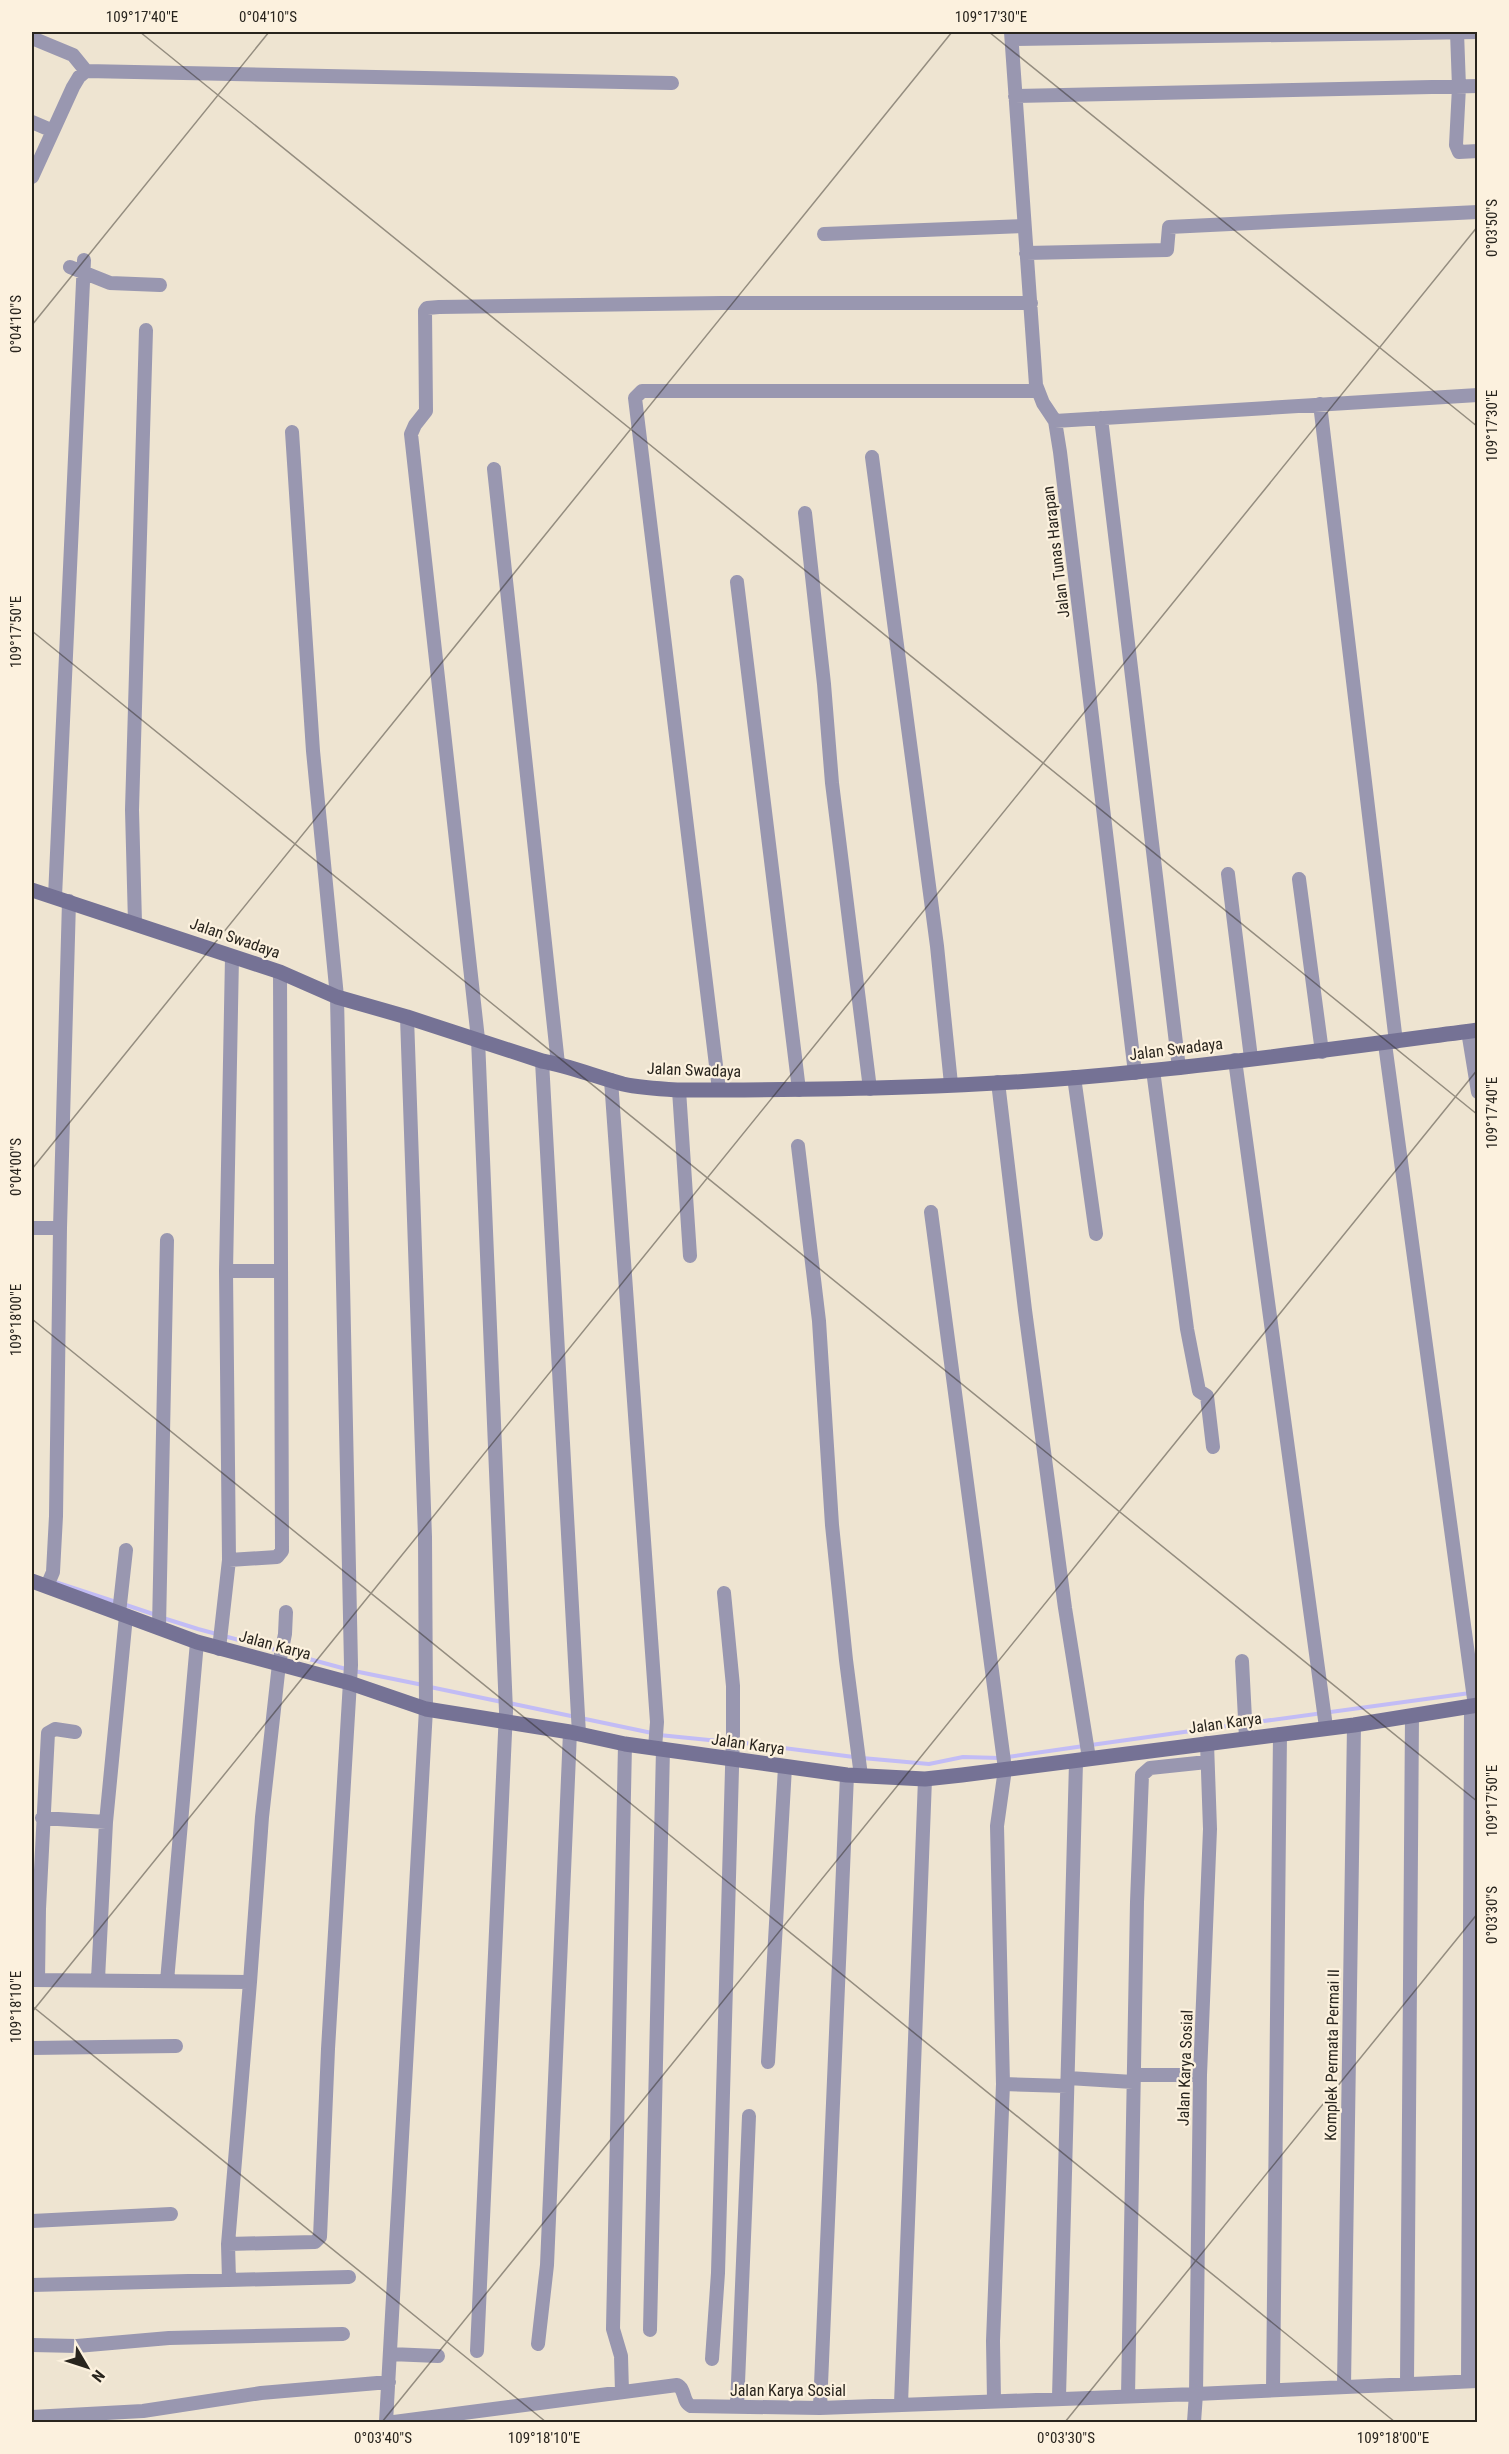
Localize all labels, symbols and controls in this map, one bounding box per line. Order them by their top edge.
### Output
text: 109°17'40"E [106,8,178,26]
text: 0°04'10"S [239,8,297,26]
text: 109°17'30"E [955,8,1027,26]
text: 0°03'50"S [1483,199,1501,257]
text: 0°04'10"S [7,295,25,353]
text: 109°17'30"E [1483,390,1501,462]
street label: Jalan Tunas Harapan [1038,485,1074,619]
text: 109°17'50"E [7,596,25,668]
street label: Jalan Swadaya [187,914,283,962]
street label: Jalan Swadaya [1128,1034,1224,1064]
street label: Jalan Swadaya [647,1059,741,1081]
text: 109°17'40"E [1483,1077,1501,1149]
text: 0°04'00"S [7,1138,25,1196]
text: 109°18'00"E [7,1284,25,1356]
street label: Jalan Karya [237,1626,313,1664]
street label: Jalan Karya [1187,1708,1263,1738]
street label: Jalan Karya [710,1729,786,1759]
text: 109°17'50"E [1483,1765,1501,1837]
text: 0°03'30"S [1483,1886,1501,1944]
street label: Komplek Permata Permai II [1321,1969,1343,2141]
text: 109°18'10"E [7,1971,25,2043]
street label: Jalan Karya Sosial [1173,2010,1197,2126]
north arrow [57,2337,117,2397]
text: N [88,2366,109,2386]
street label: Jalan Karya Sosial [730,2381,846,2400]
text: 0°03'40"S [354,2429,412,2447]
text: 109°18'10"E [508,2429,580,2447]
text: 0°03'30"S [1037,2429,1095,2447]
text: 109°18'00"E [1357,2429,1429,2447]

